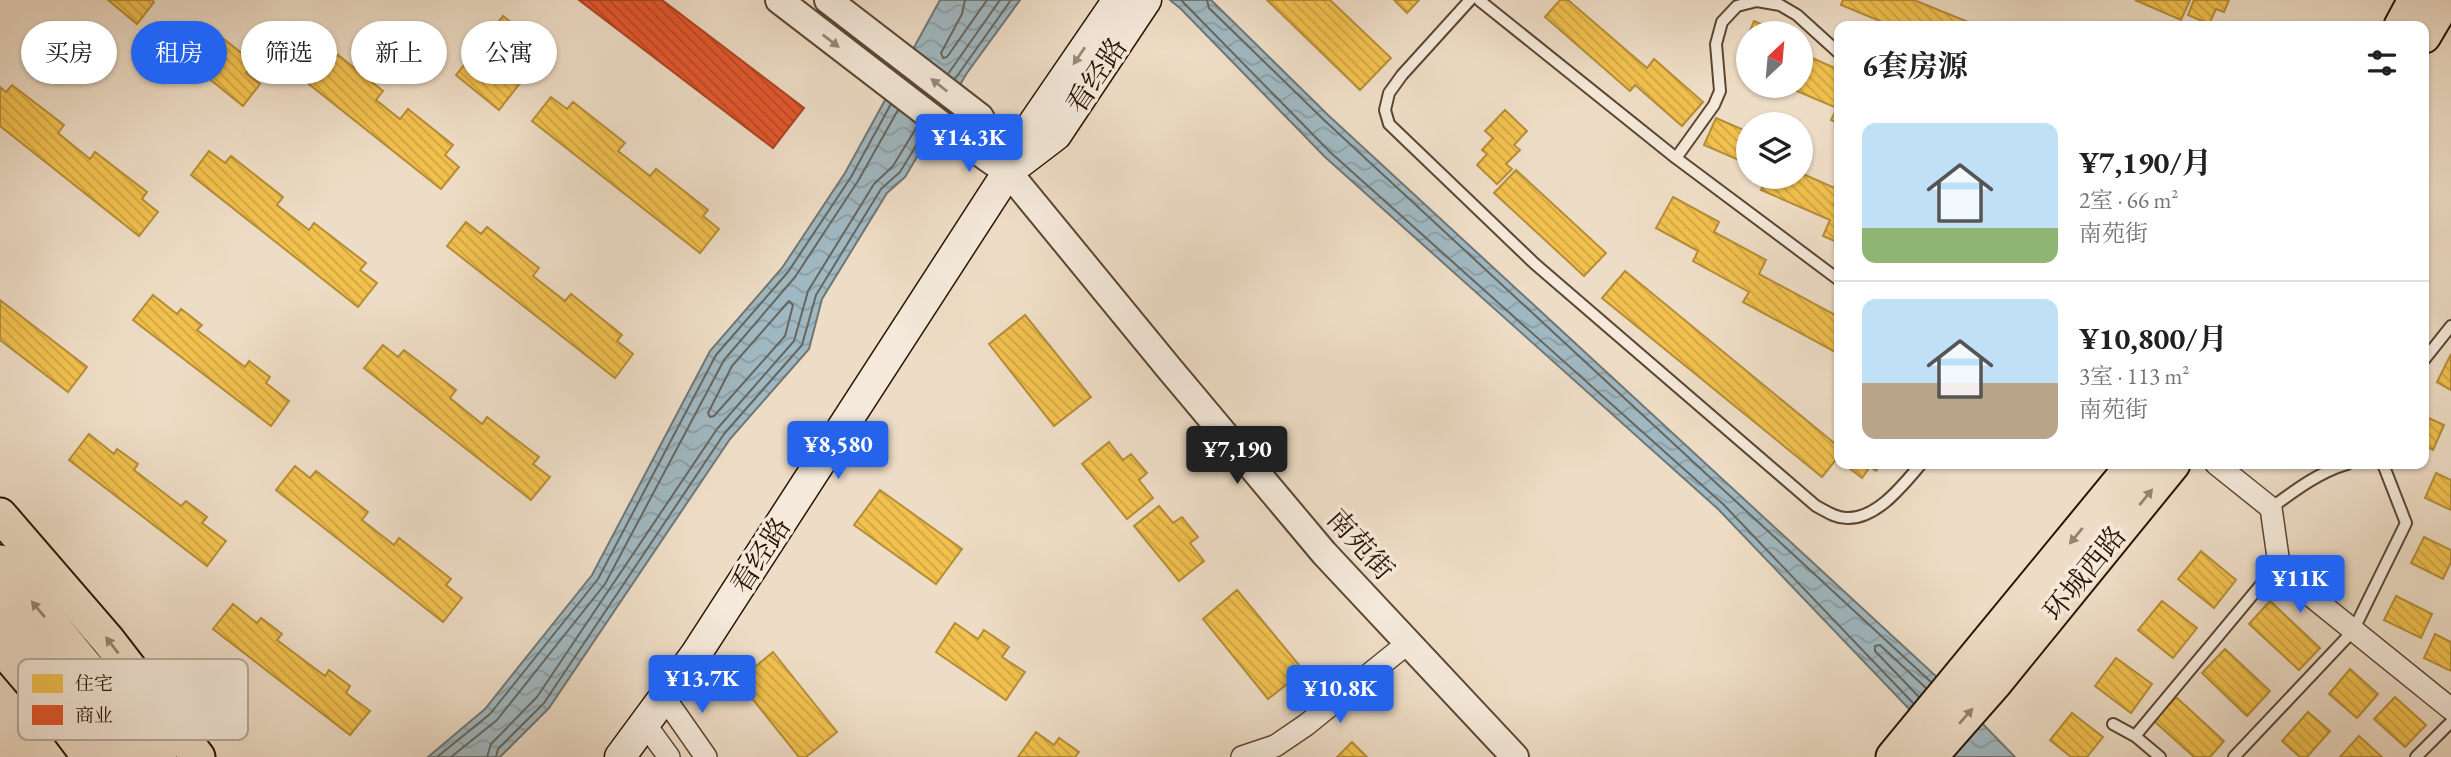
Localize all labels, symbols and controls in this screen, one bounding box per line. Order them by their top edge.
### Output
chip: 买房 [21,21,117,84]
chip: 租房 [131,21,227,84]
chip: 筛选 [241,21,337,84]
chip: 新上 [351,21,447,84]
chip: 公寓 [461,21,557,84]
north arrow [1736,21,1813,98]
map controls [1736,21,1813,189]
street label: 看经路 [1058,30,1134,120]
one-way arrow [822,33,840,48]
icon: filters [2363,44,2401,82]
text: 6套房源 [1862,46,1968,85]
one-way arrow [1073,47,1086,66]
one-way arrow [930,78,948,92]
button: layers [1736,112,1813,189]
pin: ¥14.3K [912,114,1026,174]
text: ¥14.3K [932,122,1006,152]
text: ¥7,190/月 [2079,143,2212,182]
icon: home [1918,151,2002,235]
text: 2室 · 66 m² [2079,185,2178,215]
text: 南苑街 [2079,218,2148,248]
text: ¥10,800/月 [2079,319,2228,358]
icon: home [1918,327,2002,411]
text: 3室 · 113 m² [2079,361,2189,391]
text: 南苑街 [2079,394,2148,424]
pin: ¥8,580 [781,421,895,481]
pin: ¥7,190 [1180,426,1294,486]
text: ¥8,580 [803,429,873,459]
text: ¥7,190 [1202,434,1272,464]
one-way arrow [2139,488,2154,506]
street label: 南苑街 [1320,501,1402,587]
street label: 看经路 [722,510,798,600]
street label: 环城西路 [2035,518,2133,628]
one-way arrow [2068,526,2083,544]
pin: ¥11K [2259,556,2341,615]
text: ¥11K [2272,563,2328,593]
one-way arrow [31,600,46,618]
one-way arrow [104,636,119,654]
pin: ¥13.7K [645,656,759,715]
legend [18,659,248,740]
text: ¥13.7K [665,663,739,693]
pin: ¥10.8K [1283,666,1397,725]
text: 住宅 [75,671,113,696]
text: ¥10.8K [1303,673,1377,703]
text: 商业 [75,703,113,728]
one-way arrow [1957,708,1973,725]

